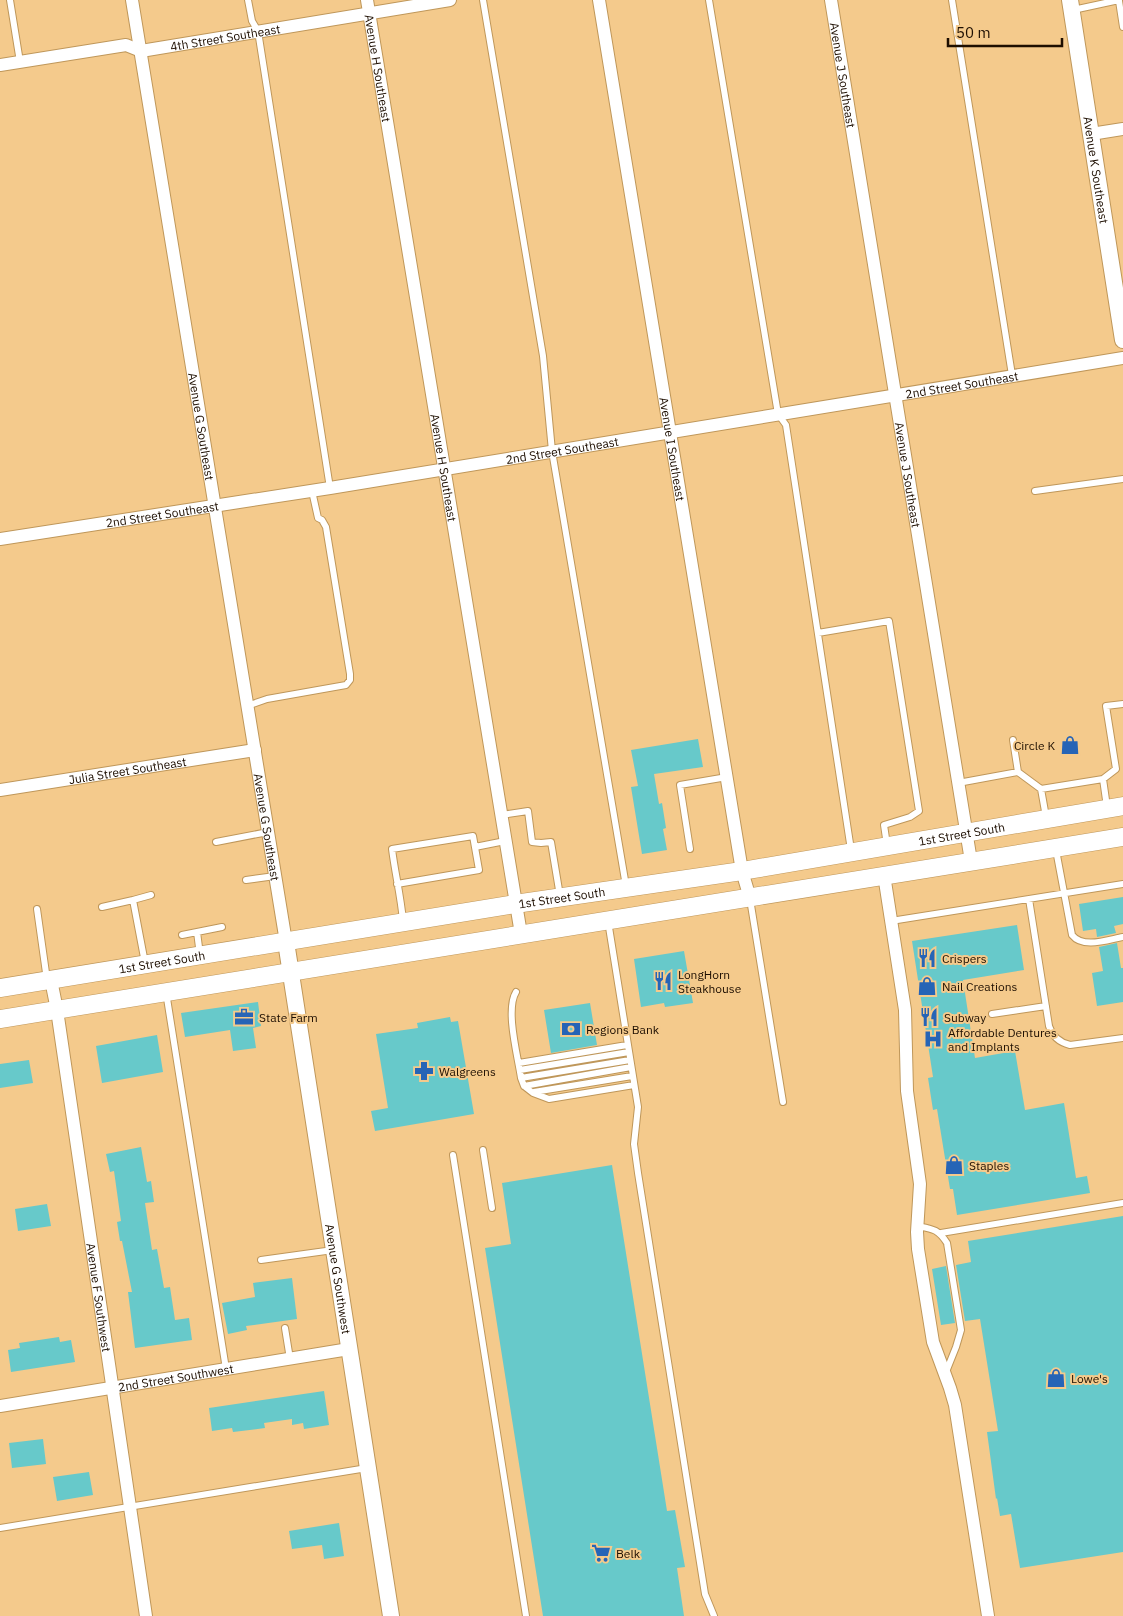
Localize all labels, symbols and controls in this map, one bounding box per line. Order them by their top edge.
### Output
street label: Avenue H Southeast [362,13,394,123]
scale bar [948,15,1062,47]
street label: 4th Street Southeast [169,21,281,54]
street label: Avenue J Southeast [827,21,859,129]
text: 50 m [956,23,991,42]
street label: Avenue K Southeast [1081,115,1112,224]
street label: 2nd Street Southeast [904,368,1019,401]
street label: Avenue G Southeast [186,371,218,481]
street label: Avenue I Southeast [657,396,689,502]
street label: Avenue H Southeast [428,413,460,523]
street label: Avenue J Southeast [892,421,924,529]
street label: 2nd Street Southeast [504,433,620,467]
street label: 2nd Street Southeast [104,498,220,530]
shop icon: Circle K [1059,734,1081,756]
place label: Circle K [1014,738,1055,753]
street label: Julia Street Southeast [68,753,187,787]
street label: Avenue G Southeast [251,772,283,882]
street label: 1st Street South [917,819,1006,848]
street label: 1st Street South [517,883,606,911]
street label: 1st Street South [118,947,206,976]
restaurant icon: Crispers [916,947,938,969]
place label: Crispers [942,951,987,966]
place label: LongHorn Steakhouse [678,967,742,996]
restaurant icon: LongHorn Steakhouse [652,970,674,992]
shop icon: Nail Creations [916,975,938,997]
place label: Nail Creations [942,979,1018,994]
office icon: State Farm [233,1006,255,1028]
restaurant icon: Subway [918,1006,940,1028]
place label: State Farm [259,1010,318,1025]
place label: Subway [944,1010,986,1025]
bank icon: Regions Bank [560,1018,582,1040]
place label: Regions Bank [586,1022,660,1037]
place label: Affordable Dentures and Implants [948,1025,1057,1054]
hospital icon: Affordable Dentures and Implants [922,1028,944,1050]
pharmacy icon: Walgreens [413,1060,435,1082]
place label: Walgreens [439,1064,496,1079]
shop icon: Staples [943,1154,965,1176]
place label: Staples [969,1158,1009,1173]
street label: Avenue G Southwest [323,1223,354,1335]
street label: Avenue F Southwest [84,1242,115,1353]
street label: 2nd Street Southwest [117,1360,235,1394]
shop icon: Lowe's [1045,1367,1067,1389]
place label: Lowe's [1071,1371,1108,1386]
supermarket icon: Belk [590,1542,612,1564]
place label: Belk [616,1546,641,1561]

